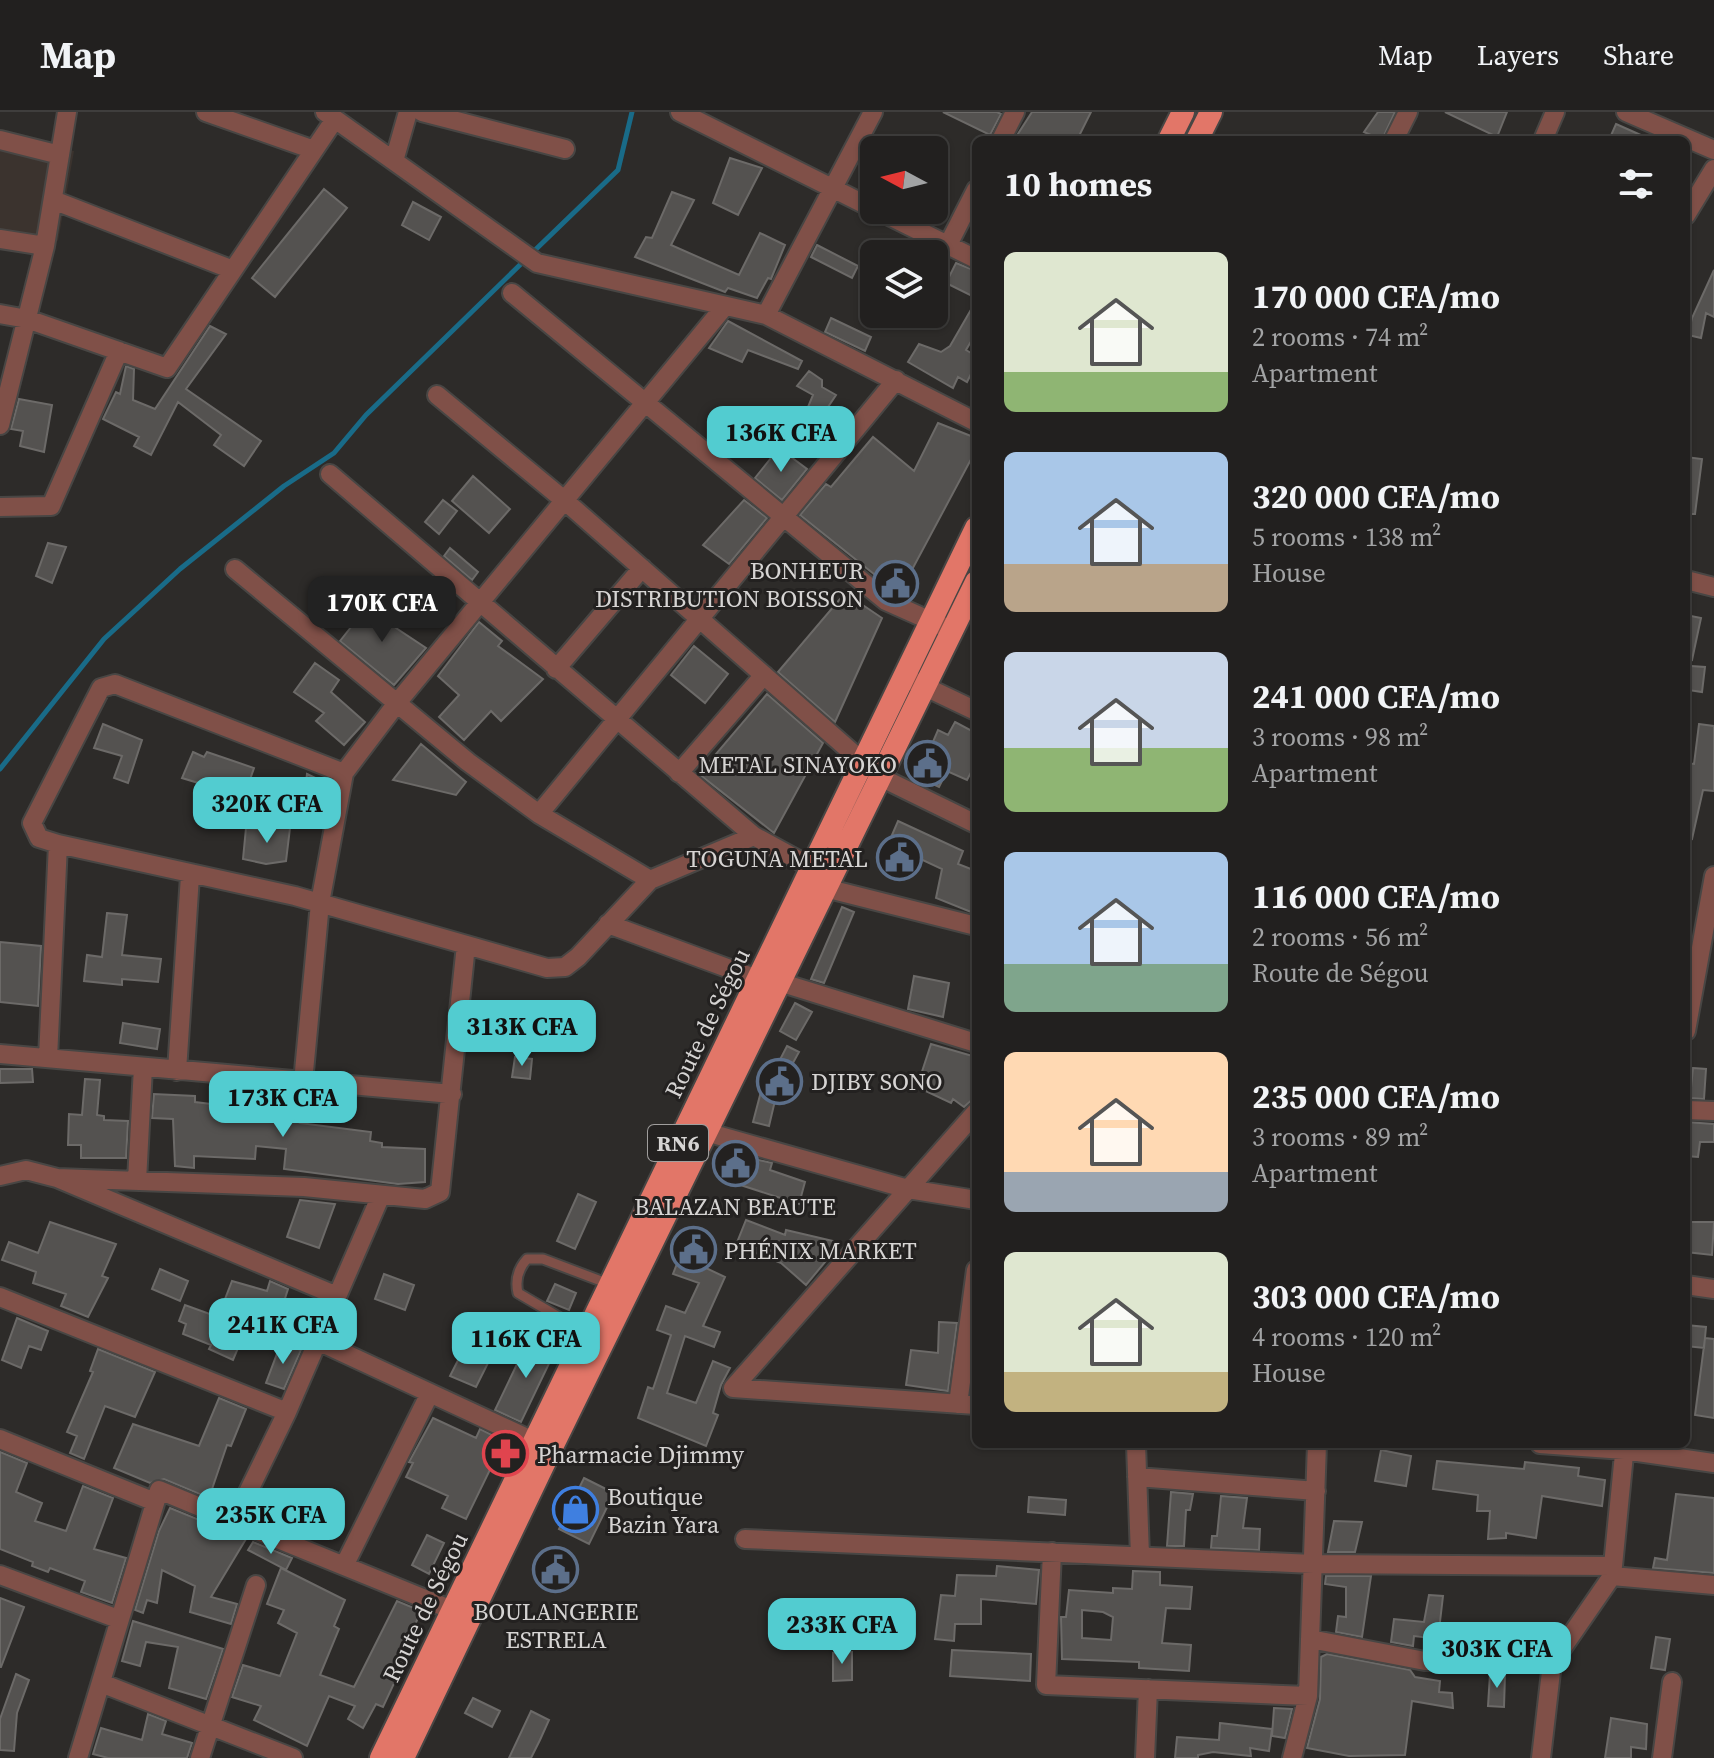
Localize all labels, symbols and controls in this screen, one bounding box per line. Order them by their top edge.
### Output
text: Map [40,29,116,81]
text: Map [1378,36,1433,74]
text: Layers [1477,36,1559,74]
text: Share [1603,36,1674,74]
north arrow [860,136,948,224]
map controls [860,136,948,328]
text: 10 homes [1004,161,1152,207]
icon: filters [1614,162,1658,206]
button: layers [860,240,948,328]
text: 170 000 CFA/mo [1252,273,1500,319]
icon: home [1068,284,1164,380]
text: 2 rooms · 74 m² [1252,319,1428,355]
text: Apartment [1252,355,1377,391]
pin: 136K CFA [698,406,864,474]
text: 136K CFA [725,414,837,450]
text: 320 000 CFA/mo [1252,473,1500,519]
icon: home [1068,484,1164,580]
text: 5 rooms · 138 m² [1252,519,1441,555]
place label: BONHEUR DISTRIBUTION BOISSON [595,554,864,615]
text: House [1252,555,1326,591]
public building icon: BONHEUR DISTRIBUTION BOISSON [871,560,919,608]
pin: 170K CFA [299,576,465,644]
text: 170K CFA [326,584,438,620]
text: 241 000 CFA/mo [1252,673,1500,719]
icon: home [1068,684,1164,780]
text: 3 rooms · 98 m² [1252,719,1428,755]
public building icon: METAL SINAYOKO [904,740,952,788]
place label: METAL SINAYOKO [698,748,897,781]
text: Apartment [1252,755,1377,791]
pin: 320K CFA [184,777,350,845]
text: 320K CFA [211,785,323,821]
public building icon: TOGUNA METAL [875,834,923,882]
place label: TOGUNA METAL [686,842,868,875]
text: 116 000 CFA/mo [1252,873,1500,919]
icon: home [1068,884,1164,980]
text: 2 rooms · 56 m² [1252,919,1428,955]
street label: Route de Ségou [656,942,758,1104]
text: Route de Ségou [1252,955,1429,991]
pin: 313K CFA [439,1000,605,1068]
text: 313K CFA [466,1008,578,1044]
public building icon: DJIBY SONO [756,1057,804,1105]
place label: DJIBY SONO [811,1065,943,1098]
pin: 173K CFA [200,1071,366,1139]
text: 235 000 CFA/mo [1252,1073,1500,1119]
text: 173K CFA [227,1079,339,1115]
icon: home [1068,1084,1164,1180]
text: 3 rooms · 89 m² [1252,1119,1428,1155]
road number: RN6 [648,1125,708,1161]
public building icon: BALAZAN BEAUTE [711,1140,759,1188]
text: Apartment [1252,1155,1377,1191]
place label: BALAZAN BEAUTE [634,1190,836,1223]
public building icon: PHÉNIX MARKET [669,1226,717,1274]
place label: PHÉNIX MARKET [724,1234,917,1267]
text: 303 000 CFA/mo [1252,1273,1500,1319]
icon: home [1068,1284,1164,1380]
pin: 241K CFA [200,1298,366,1366]
text: 241K CFA [227,1306,339,1342]
pin: 116K CFA [443,1312,609,1380]
text: 4 rooms · 120 m² [1252,1319,1441,1355]
text: 116K CFA [470,1320,582,1356]
text: House [1252,1355,1326,1391]
pharmacy icon: Pharmacie Djimmy [482,1430,530,1478]
place label: Pharmacie Djimmy [537,1438,745,1471]
place label: Boutique Bazin Yara [607,1480,720,1541]
shop icon: Boutique Bazin Yara [552,1486,600,1534]
pin: 235K CFA [188,1488,354,1556]
text: 235K CFA [215,1496,327,1532]
street label: Route de Ségou [374,1526,476,1688]
public building icon: BOULANGERIE ESTRELA [532,1545,580,1593]
place label: BOULANGERIE ESTRELA [473,1595,639,1656]
pin: 233K CFA [759,1598,925,1666]
text: 233K CFA [786,1606,898,1642]
pin: 303K CFA [1414,1622,1580,1690]
text: 303K CFA [1441,1630,1553,1666]

